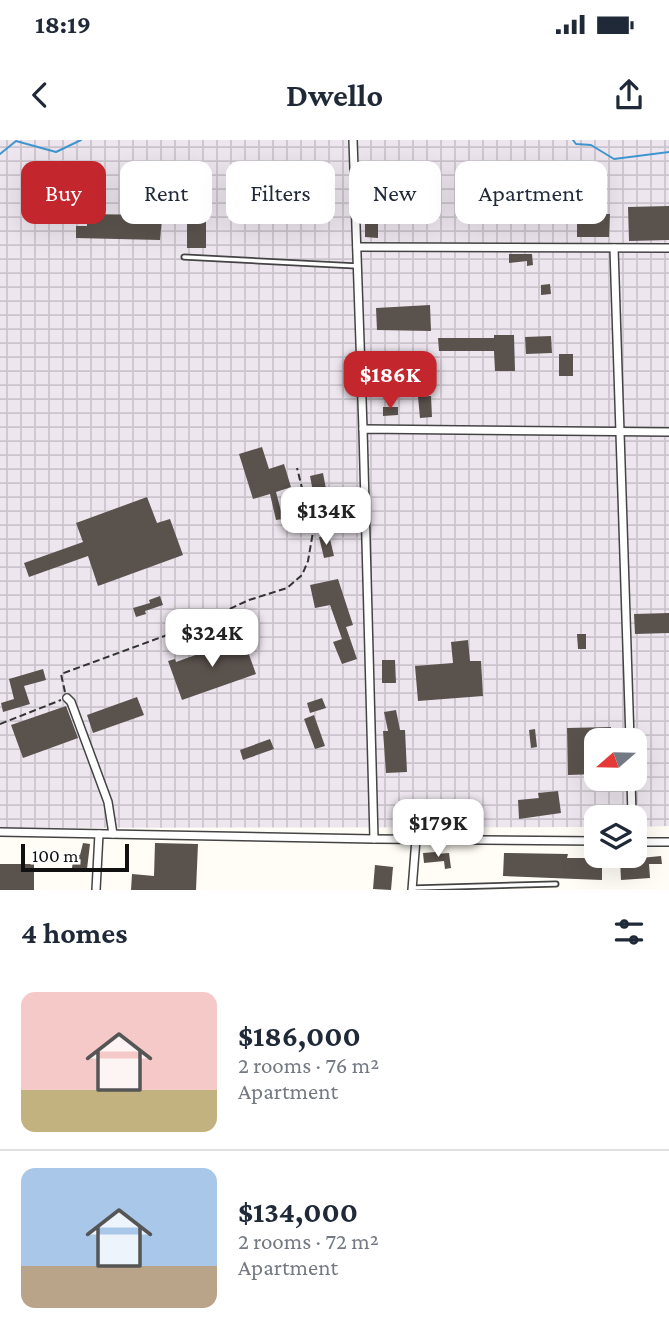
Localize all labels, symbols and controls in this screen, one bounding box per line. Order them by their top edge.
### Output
text: 18:19 [35,10,91,39]
icon: back [21,76,59,114]
icon: share [610,76,648,114]
text: Dwello [286,77,383,113]
chip: Buy [21,161,106,224]
chip: Rent [120,161,212,224]
chip: Filters [226,161,335,224]
chip: New [349,161,441,224]
chip: Apartment [455,161,607,224]
pin: $186K [341,352,439,411]
text: $186K [360,361,420,387]
pin: $134K [277,488,375,547]
text: $134K [297,497,355,523]
pin: $324K [163,610,261,669]
text: $324K [181,619,243,645]
north arrow [584,728,648,791]
map controls [584,728,647,868]
pin: $179K [389,800,487,859]
button: layers [584,805,647,868]
text: $179K [409,809,467,835]
scale bar [21,841,130,873]
text: 100 m [32,845,79,866]
icon: filters [610,913,648,951]
text: 4 homes [21,916,127,949]
text: $186,000 [238,1019,361,1052]
icon: home [77,1020,161,1104]
text: 2 rooms · 76 m² [238,1052,379,1078]
text: Apartment [238,1078,338,1104]
text: $134,000 [238,1195,358,1228]
icon: home [77,1196,161,1280]
text: 2 rooms · 72 m² [238,1228,379,1254]
text: Apartment [238,1254,338,1280]

